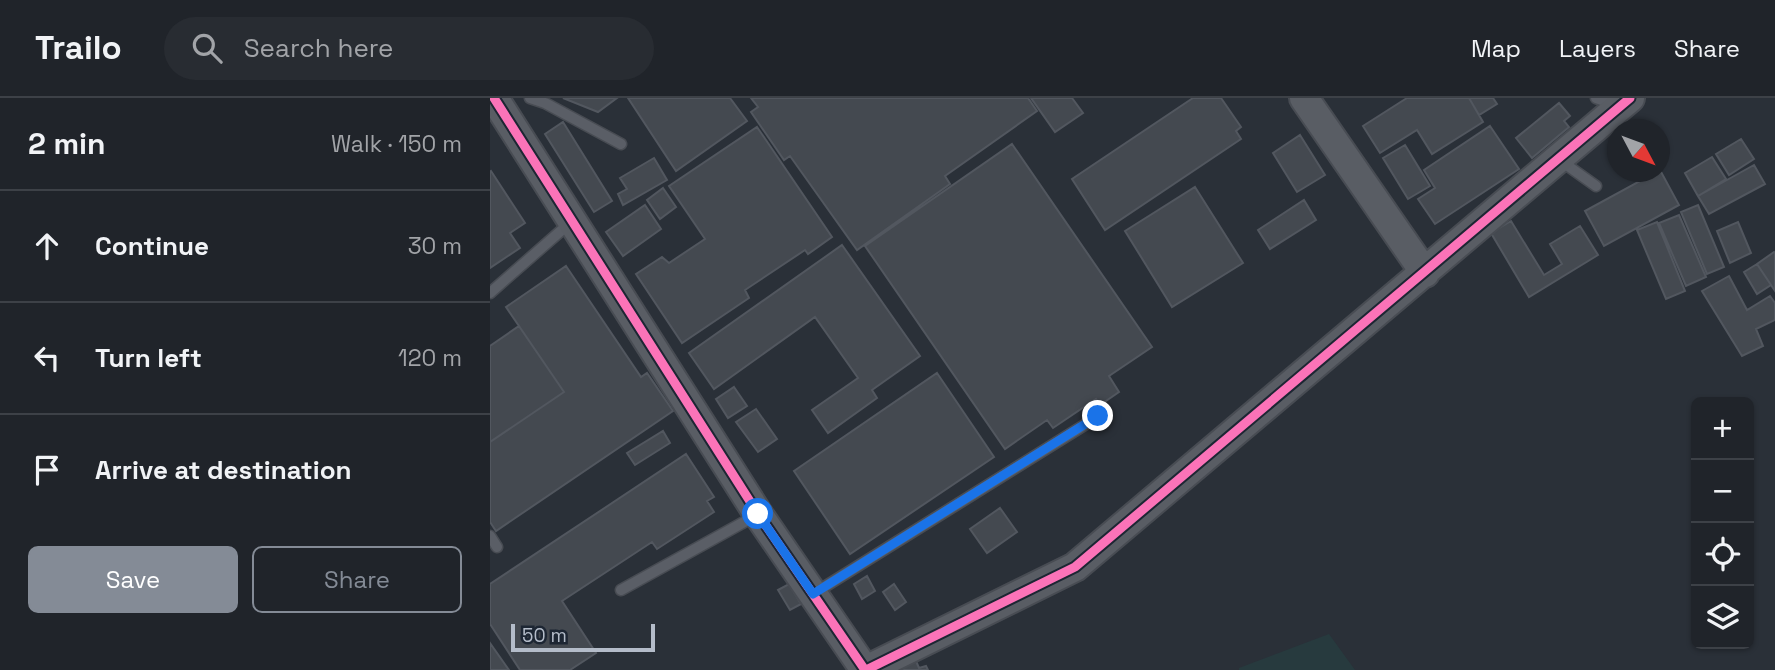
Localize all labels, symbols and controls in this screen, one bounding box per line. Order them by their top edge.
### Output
search box [164,17,654,80]
text: Trailo [35,27,122,69]
icon: search [188,29,226,67]
text: Search here [244,31,394,65]
text: Map [1471,33,1521,64]
text: Layers [1559,33,1636,64]
text: Share [1674,33,1740,64]
north arrow [1607,119,1670,182]
text: 2 min [28,124,106,163]
text: Walk · 150 m [331,129,462,159]
icon: ahead [28,227,66,265]
text: Continue [95,229,209,263]
text: 30 m [408,231,462,261]
icon: left [28,339,66,377]
text: Turn left [95,341,202,375]
text: 120 m [398,343,462,373]
map controls [1691,397,1754,649]
button: + [1691,397,1754,460]
route end [1082,400,1113,431]
icon: arrive [28,451,66,489]
text: Arrive at destination [95,453,352,487]
button: − [1691,460,1754,523]
route start [742,498,773,529]
button: locate [1691,523,1754,586]
button: Save [28,546,238,613]
button: Share [252,546,462,613]
button: layers [1691,586,1754,649]
scale bar [511,621,654,653]
text: 50 m [522,623,567,648]

